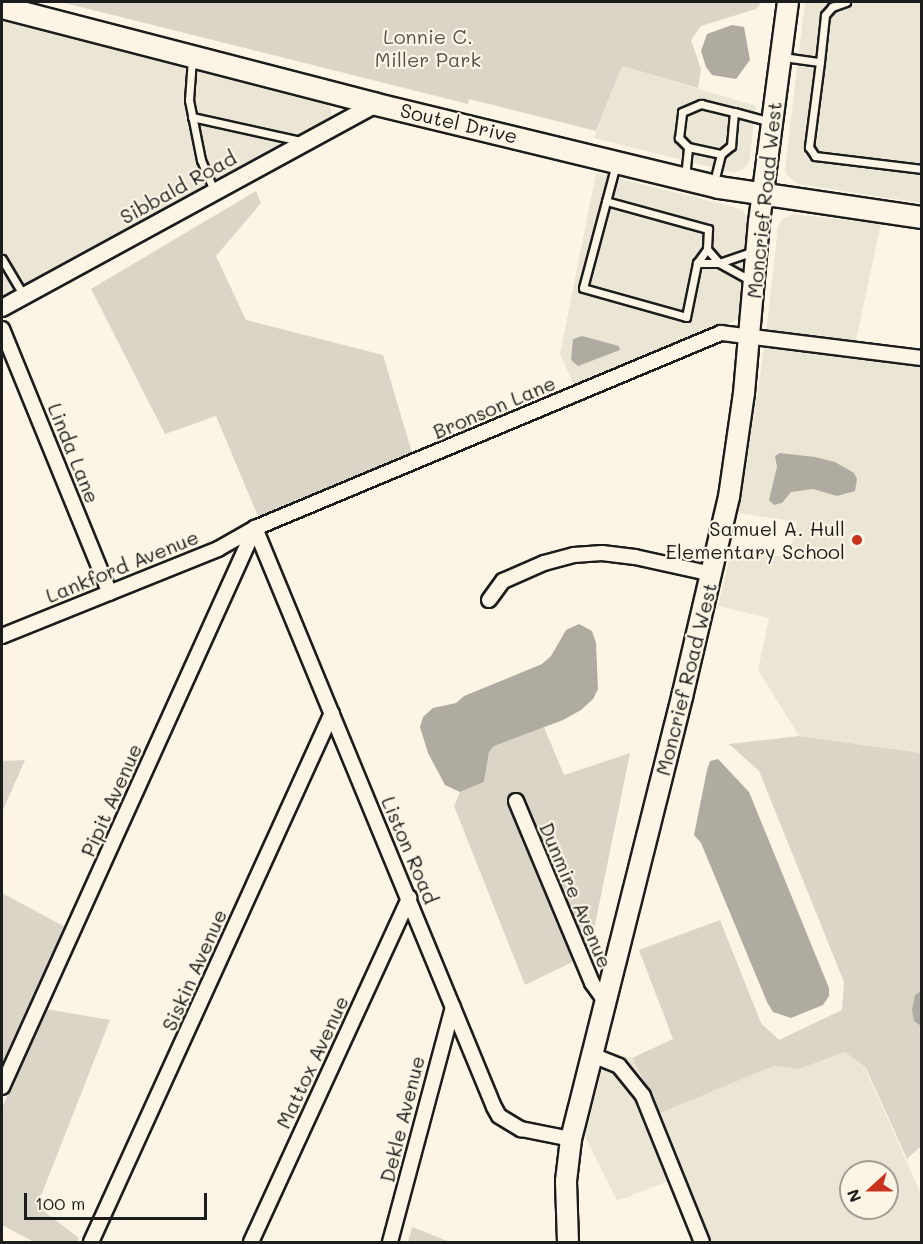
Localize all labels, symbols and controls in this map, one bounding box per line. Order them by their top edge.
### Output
park label: Lonnie C. Miller Park [375,24,481,71]
street label: Soutel Drive [398,98,520,148]
street label: Moncrief Road West [742,100,786,300]
street label: Sibbald Road [116,145,240,229]
street label: Bronson Lane [429,370,559,444]
street label: Linda Lane [43,400,105,506]
place label: Samuel A. Hull Elementary School [666,516,845,563]
street label: Lankford Avenue [42,524,202,608]
marker: Samuel A. Hull Elementary School [850,533,864,547]
street label: Moncrief Road West [650,580,722,778]
street label: Pipit Avenue [75,740,147,860]
street label: Liston Road [377,793,443,907]
street label: Dunmire Avenue [535,819,617,971]
street label: Siskin Avenue [156,906,232,1034]
street label: Mattox Avenue [271,992,353,1132]
street label: Dekle Avenue [375,1053,429,1185]
north arrow [839,1160,899,1220]
scale bar [27,1181,210,1219]
text: N [842,1186,866,1205]
text: 100 m [35,1191,85,1215]

